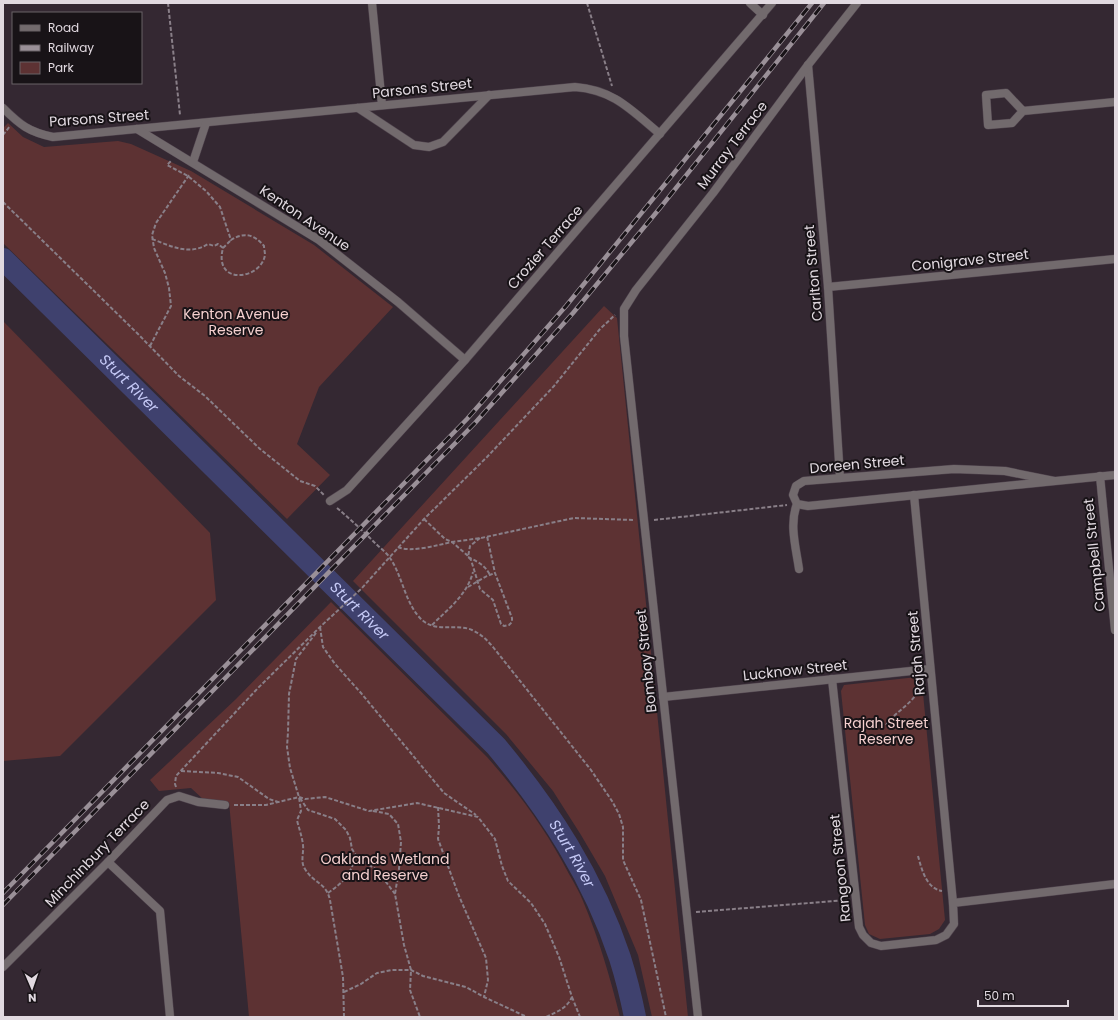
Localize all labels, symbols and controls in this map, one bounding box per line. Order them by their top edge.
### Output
legend [12,12,142,84]
text: Road [48,19,79,36]
text: Railway [48,39,94,56]
text: Park [48,59,75,76]
street label: Parsons Street [371,73,473,103]
street label: Murray Terrace [692,96,772,193]
street label: Parsons Street [48,105,150,131]
street label: Kenton Avenue [256,180,355,256]
street label: Crozier Terrace [503,200,587,293]
street label: Carlton Street [799,224,827,322]
street label: Conigrave Street [910,244,1030,276]
park label: Kenton Avenue Reserve [183,304,289,340]
water label: Sturt River [95,349,164,417]
street label: Doreen Street [809,450,905,478]
street label: Campbell Street [1078,497,1110,613]
water label: Sturt River [326,577,394,645]
street label: Bombay Street [631,608,661,714]
street label: Rajah Street [902,610,930,696]
street label: Lucknow Street [742,655,848,685]
park label: Rajah Street Reserve [844,713,928,749]
street label: Minchinbury Terrace [40,794,154,911]
street label: Rangoon Street [824,813,856,923]
water label: Sturt River [544,815,600,891]
park label: Oaklands Wetland and Reserve [321,849,449,885]
north arrow [12,968,52,1008]
scale bar [978,982,1068,1008]
text: 50 m [984,987,1015,1004]
text: N [28,990,37,1006]

